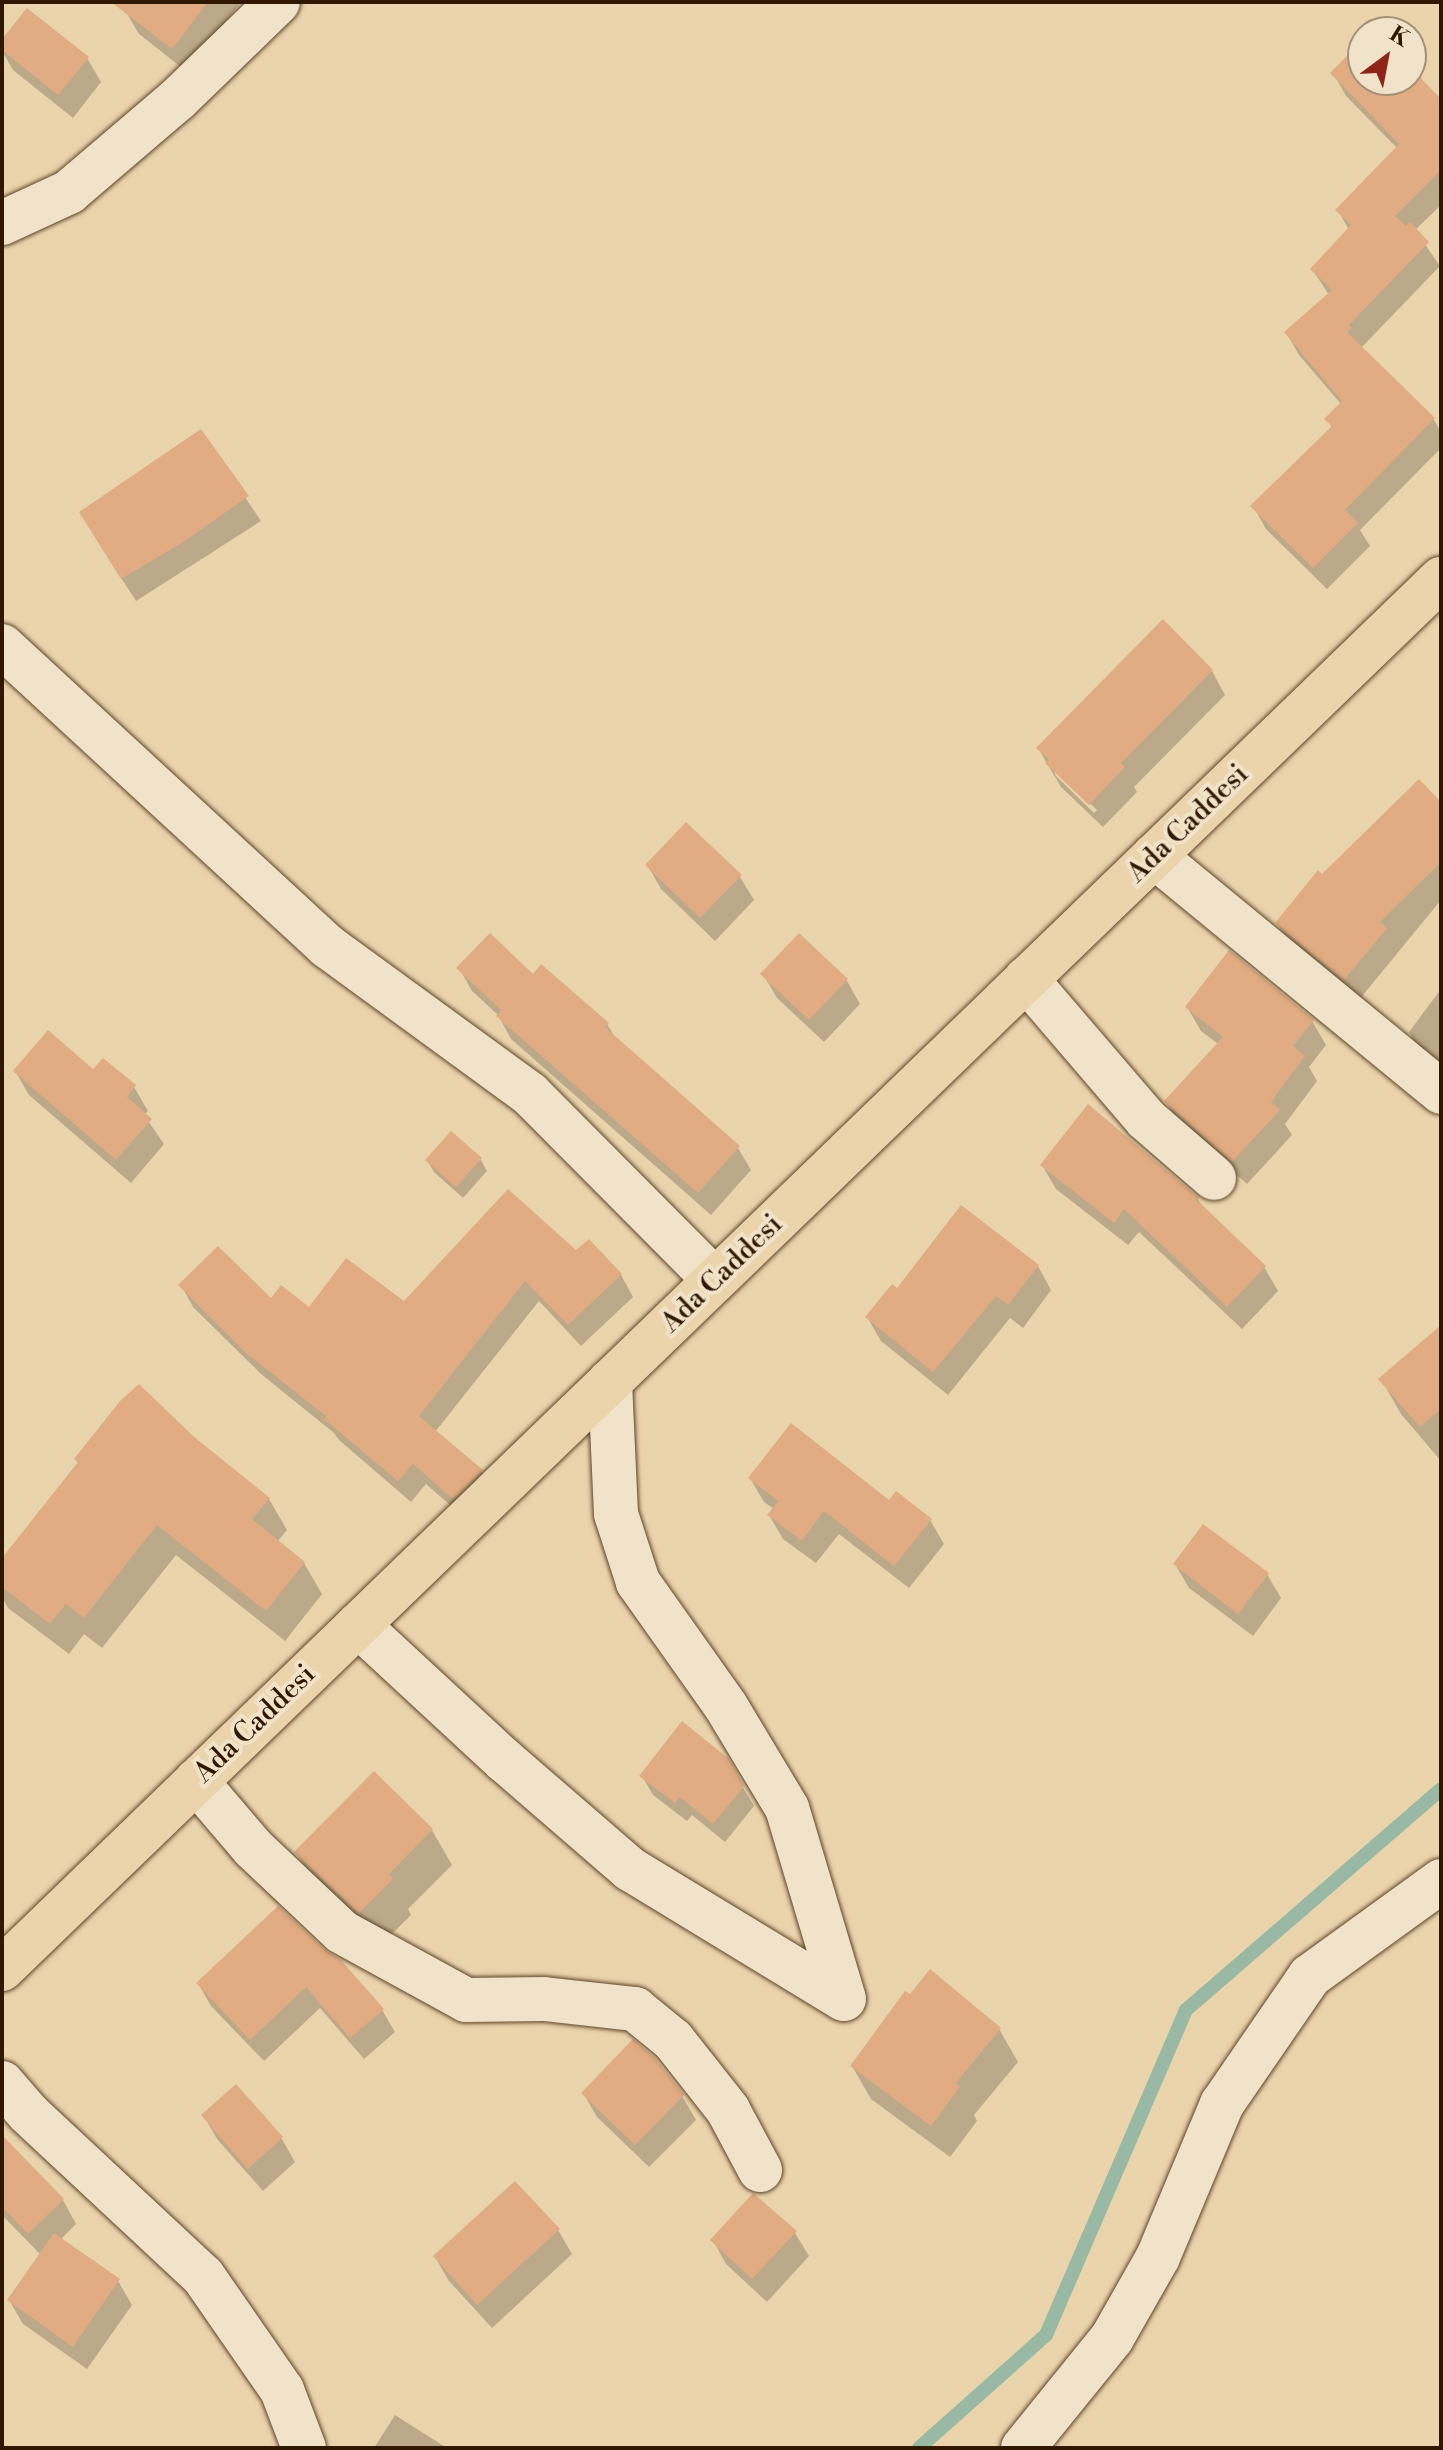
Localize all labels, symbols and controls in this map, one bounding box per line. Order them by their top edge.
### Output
north arrow [1347,16,1427,96]
text: K [1384,21,1414,53]
street label: Ada Caddesi [1120,758,1256,890]
street label: Ada Caddesi [654,1208,790,1340]
street label: Ada Caddesi [187,1658,323,1790]

